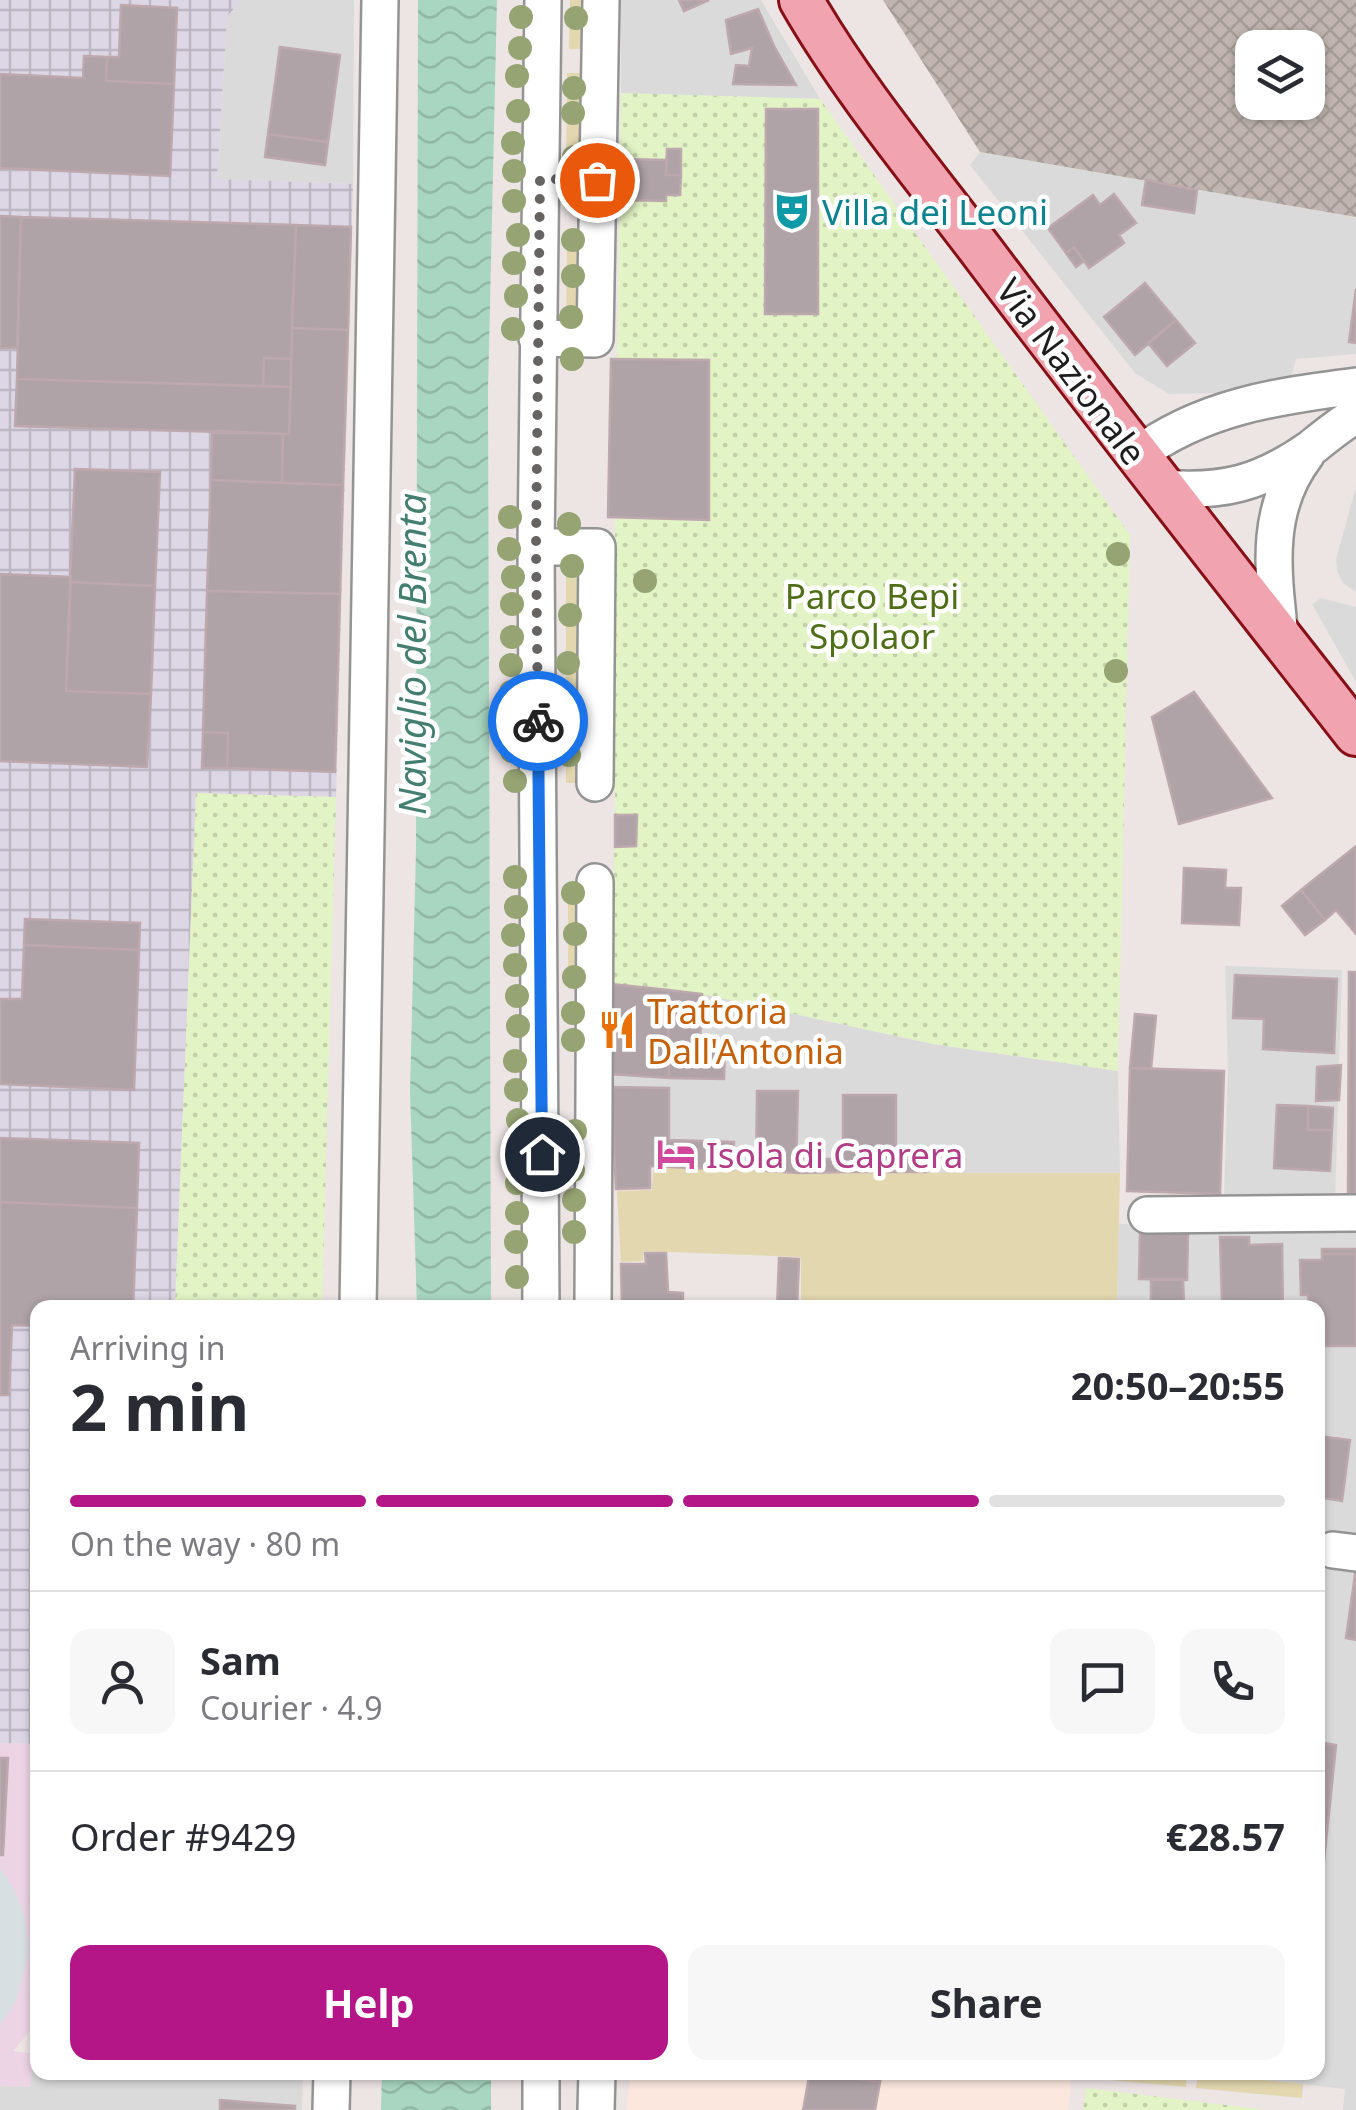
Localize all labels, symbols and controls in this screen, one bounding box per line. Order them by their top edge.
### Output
map controls [1235,30,1325,120]
button: layers [1235,30,1325,120]
pin [555,138,640,223]
icon: bag [570,153,625,208]
place label: Villa dei Leoni [822,188,1048,235]
theatre icon: Villa dei Leoni [771,190,813,232]
street label: Via Nazionale [987,268,1157,474]
water label: Naviglio del Brenta [385,493,437,815]
park label: Parco Bepi Spolaor [785,572,959,659]
courier [488,671,588,771]
icon: bike [511,694,566,749]
place label: Trattoria Dall'Antonia [647,987,844,1074]
restaurant icon: Trattoria Dall'Antonia [596,1009,638,1051]
pin [500,1112,585,1197]
icon: home [515,1127,570,1182]
place label: Isola di Caprera [706,1131,963,1178]
hotel icon: Isola di Caprera [655,1133,697,1175]
text: Arriving in [70,1326,225,1369]
text: 20:50–20:55 [1071,1359,1285,1411]
text: 2 min [70,1362,249,1450]
text: On the way · 80 m [70,1522,340,1565]
button: person [70,1629,175,1734]
button: chat [1050,1629,1155,1734]
button: phone [1180,1629,1285,1734]
text: Sam [200,1634,281,1686]
text: Courier · 4.9 [200,1686,383,1729]
text: Order #9429 [70,1810,296,1862]
text: €28.57 [1166,1810,1285,1862]
button: Help [70,1945,668,2060]
button: Share [688,1945,1285,2060]

